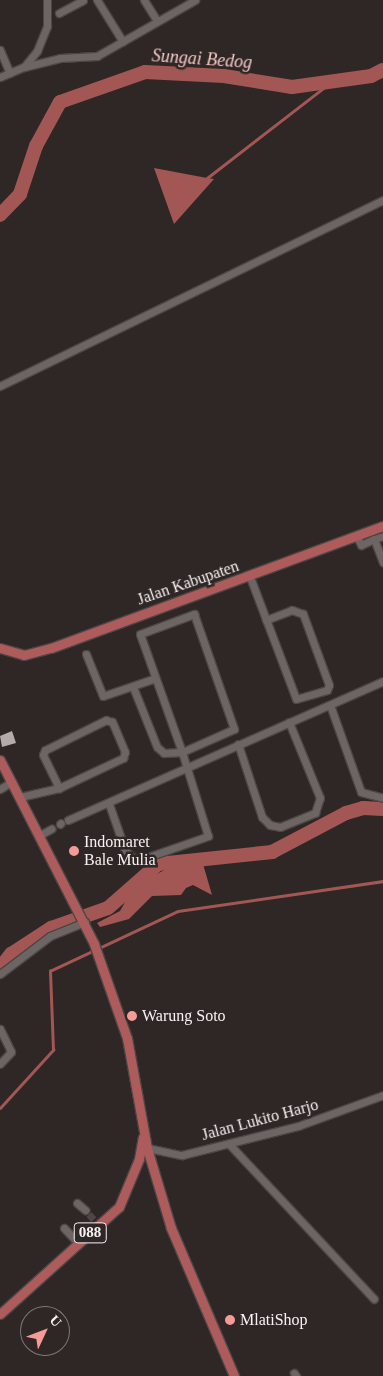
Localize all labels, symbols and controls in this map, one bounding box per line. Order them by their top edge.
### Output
water label: Sungai Bedog [151,45,253,73]
street label: Jalan Kabupaten [135,557,241,609]
place label: Indomaret Bale Mulia [84,832,156,870]
marker: Indomaret Bale Mulia [68,845,80,857]
place label: Warung Soto [142,1006,226,1026]
marker: Warung Soto [126,1010,138,1022]
street label: Jalan Lukito Harjo [200,1095,320,1145]
road number: 088 [74,1220,106,1246]
north arrow [20,1306,70,1356]
place label: MlatiShop [240,1310,308,1330]
text: U [47,1312,65,1330]
marker: MlatiShop [224,1314,236,1326]

